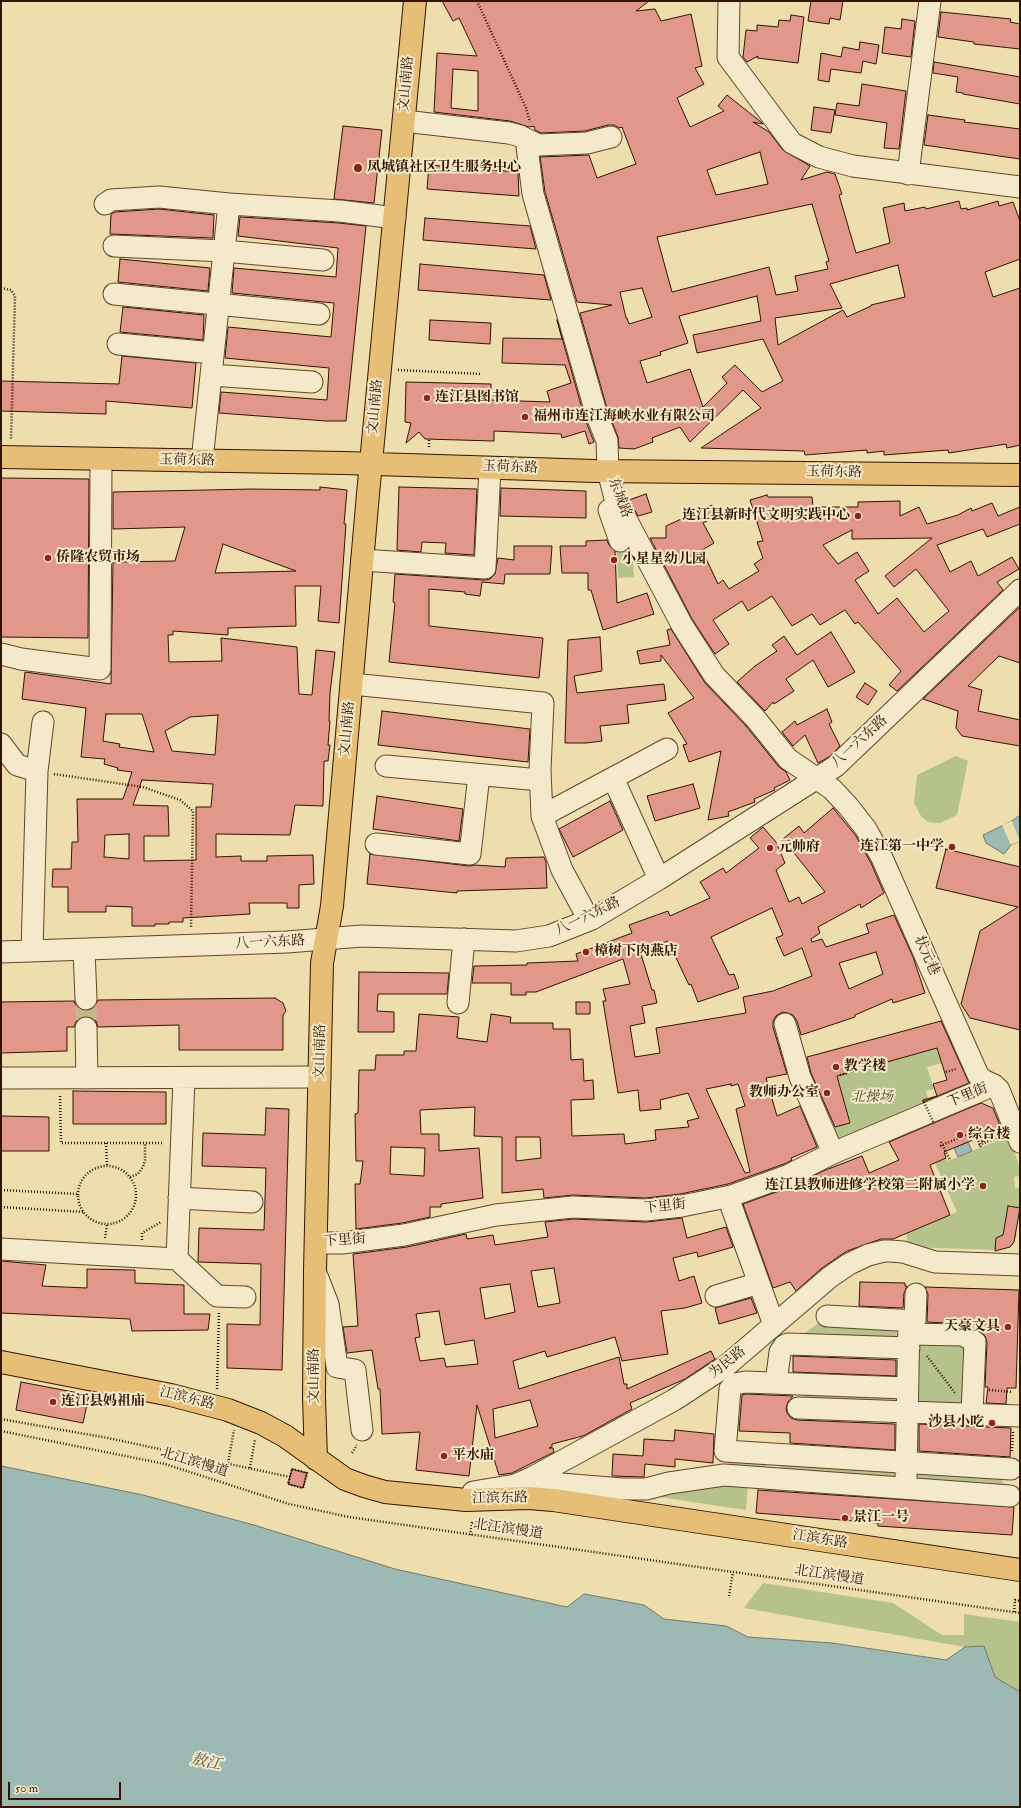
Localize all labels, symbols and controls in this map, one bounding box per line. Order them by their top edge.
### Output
street label: 文山南路 [396,55,418,113]
place label: 凤城镇社区卫生服务中心 [367,160,521,176]
marker: 凤城镇社区卫生服务中心 [352,162,364,174]
street label: 文山南路 [365,378,387,436]
place label: 连江县图书馆 [435,390,519,406]
marker: 连江县图书馆 [422,393,432,403]
place label: 福州市连江海峡水业有限公司 [533,409,715,425]
marker: 福州市连江海峡水业有限公司 [520,412,530,422]
street label: 玉荷东路 [159,452,215,470]
street label: 玉荷东路 [482,459,538,477]
street label: 玉荷东路 [806,464,862,482]
street label: 东城路 [604,475,634,521]
place label: 连江县新时代文明实践中心 [682,508,850,524]
marker: 连江县新时代文明实践中心 [853,511,863,521]
place label: 侨隆农贸市场 [56,550,140,566]
place label: 小星星幼儿园 [622,552,706,568]
marker: 侨隆农贸市场 [43,553,53,563]
marker: 小星星幼儿园 [609,555,619,565]
street label: 文山南路 [337,700,359,758]
street label: 八一六东路 [828,712,892,772]
place label: 连江第一中学 [860,839,944,855]
place label: 元帅府 [778,840,820,856]
marker: 连江第一中学 [947,842,957,852]
marker: 元帅府 [765,843,775,853]
street label: 八一六东路 [553,894,623,940]
street label: 八一六东路 [235,933,305,953]
street label: 状元巷 [910,933,942,979]
place label: 樟树下肉燕店 [594,944,678,960]
marker: 樟树下肉燕店 [581,947,591,957]
street label: 文山南路 [312,1024,330,1080]
place label: 教学楼 [844,1059,886,1075]
marker: 教学楼 [831,1062,841,1072]
street label: 下里街 [945,1080,991,1112]
place label: 教师办公室 [749,1085,819,1101]
marker: 教师办公室 [822,1088,832,1098]
park label: 北操场 [851,1090,893,1106]
place label: 综合楼 [968,1127,1010,1143]
marker: 综合楼 [955,1130,965,1140]
place label: 连江县教师进修学校第二附属小学 [765,1178,975,1194]
marker: 连江县教师进修学校第二附属小学 [978,1181,988,1191]
street label: 下里街 [643,1196,687,1218]
street label: 下里街 [323,1231,367,1251]
place label: 天豪文具 [944,1319,1000,1335]
marker: 天豪文具 [1003,1322,1013,1332]
street label: 为民路 [706,1343,750,1383]
street label: 文山南路 [307,1348,323,1404]
street label: 江滨东路 [158,1384,216,1414]
place label: 连江县妈祖庙 [61,1394,145,1410]
marker: 连江县妈祖庙 [48,1397,58,1407]
place label: 沙县小吃 [928,1415,984,1431]
marker: 沙县小吃 [987,1418,997,1428]
street label: 北江滨慢道 [158,1445,230,1481]
place label: 平水庙 [452,1448,494,1464]
marker: 平水庙 [439,1451,449,1461]
street label: 江滨东路 [472,1490,528,1508]
place label: 景江一号 [853,1510,909,1526]
marker: 景江一号 [840,1513,850,1523]
street label: 北江滨慢道 [472,1517,544,1543]
street label: 江滨东路 [791,1527,849,1553]
street label: 北江滨慢道 [793,1563,865,1589]
water label: 敖江 [189,1751,223,1775]
scale bar [10,1774,123,1800]
text: 50 m [15,1781,38,1796]

